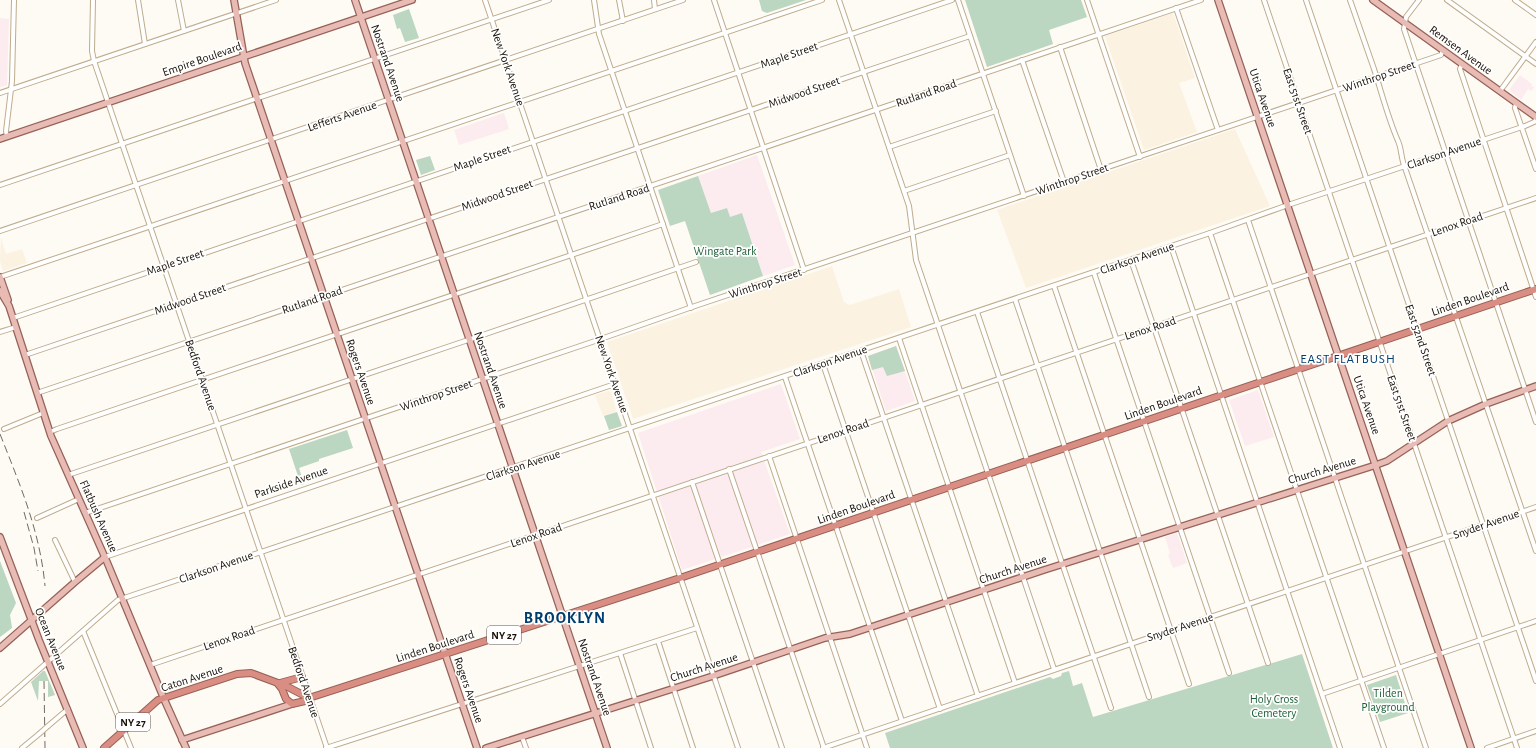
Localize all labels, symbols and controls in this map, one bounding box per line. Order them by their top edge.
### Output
street label: Nostrand Avenue [369,23,407,103]
street label: Remsen Avenue [1427,23,1495,77]
street label: New York Avenue [489,27,527,107]
street label: Empire Boulevard [161,40,243,78]
street label: Maple Street [759,40,819,70]
street label: Winthrop Street [1341,58,1417,94]
street label: East 51st Street [1281,66,1315,136]
street label: Utica Avenue [1247,67,1279,129]
street label: Midwood Street [767,74,841,110]
street label: Rutland Road [894,77,958,109]
street label: Lefferts Avenue [306,99,378,133]
street label: Clarkson Avenue [1405,135,1483,171]
street label: Maple Street [452,143,512,173]
street label: Winthrop Street [1034,161,1110,197]
street label: Midwood Street [460,177,534,213]
street label: Rutland Road [587,182,651,212]
street label: Lenox Road [1430,210,1484,238]
street label: Clarkson Avenue [1098,240,1176,276]
park label: Wingate Park [694,245,757,257]
street label: Maple Street [145,247,205,277]
street label: Winthrop Street [727,266,803,300]
street label: Linden Boulevard [1430,280,1510,318]
street label: Midwood Street [153,281,227,317]
street label: Rutland Road [280,284,344,316]
street label: East 52nd Street [1403,303,1439,377]
street label: Lenox Road [1123,314,1177,342]
street label: Nostrand Avenue [472,330,510,410]
street label: New York Avenue [593,334,631,414]
street label: Bedford Avenue [183,338,219,412]
street label: Rogers Avenue [344,338,378,406]
street label: Clarkson Avenue [791,343,869,379]
district label: EAST FLATBUSH [1300,353,1396,366]
street label: East 51st Street [1385,373,1419,443]
street label: Utica Avenue [1351,374,1383,436]
street label: Winthrop Street [398,377,474,413]
street label: Linden Boulevard [1123,384,1203,422]
street label: Lenox Road [816,417,870,445]
street label: Clarkson Avenue [484,447,562,483]
street label: Church Avenue [1287,454,1357,486]
street label: Parkside Avenue [253,464,329,500]
street label: Flatbush Avenue [78,478,120,554]
street label: Linden Boulevard [816,488,896,526]
street label: Snyder Avenue [1451,507,1521,542]
street label: Lenox Road [509,521,563,549]
street label: Clarkson Avenue [177,549,255,585]
street label: Church Avenue [978,552,1048,586]
street label: Ocean Avenue [33,606,69,672]
district label: BROOKLYN [524,610,606,626]
street label: Snyder Avenue [1145,611,1215,644]
street label: Lenox Road [202,624,256,652]
road number: NY 27 [487,626,521,644]
street label: Linden Boulevard [395,628,475,664]
street label: Nostrand Avenue [576,637,614,717]
street label: Bedford Avenue [286,645,322,719]
street label: Church Avenue [669,650,739,684]
street label: Rogers Avenue [452,656,486,724]
street label: Caton Avenue [160,662,224,694]
park label: Tilden Playground [1361,687,1415,714]
park label: Holy Cross Cemetery [1250,693,1298,720]
road number: NY 27 [116,713,150,731]

